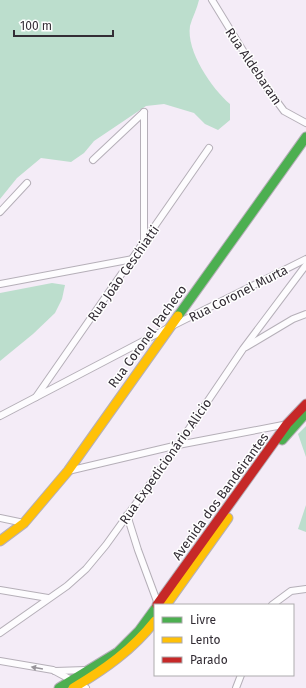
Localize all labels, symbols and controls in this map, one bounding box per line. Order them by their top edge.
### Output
scale bar [14,12,113,38]
text: 100 m [20,19,52,33]
street label: Rua Aldebaram [222,25,285,108]
street label: Rua João Ceschiatti [85,223,162,324]
street label: Rua Coronel Murta [186,262,290,325]
street label: Rua Coronel Pacheco [105,282,190,391]
street label: Rua Expedicionário Alicio [116,396,214,527]
street label: Avenida dos Bandeirantes [169,430,272,563]
legend [154,604,294,676]
text: Livre [190,613,216,627]
text: Lento [190,633,220,647]
text: Parado [190,653,228,667]
one-way arrow [31,664,43,670]

